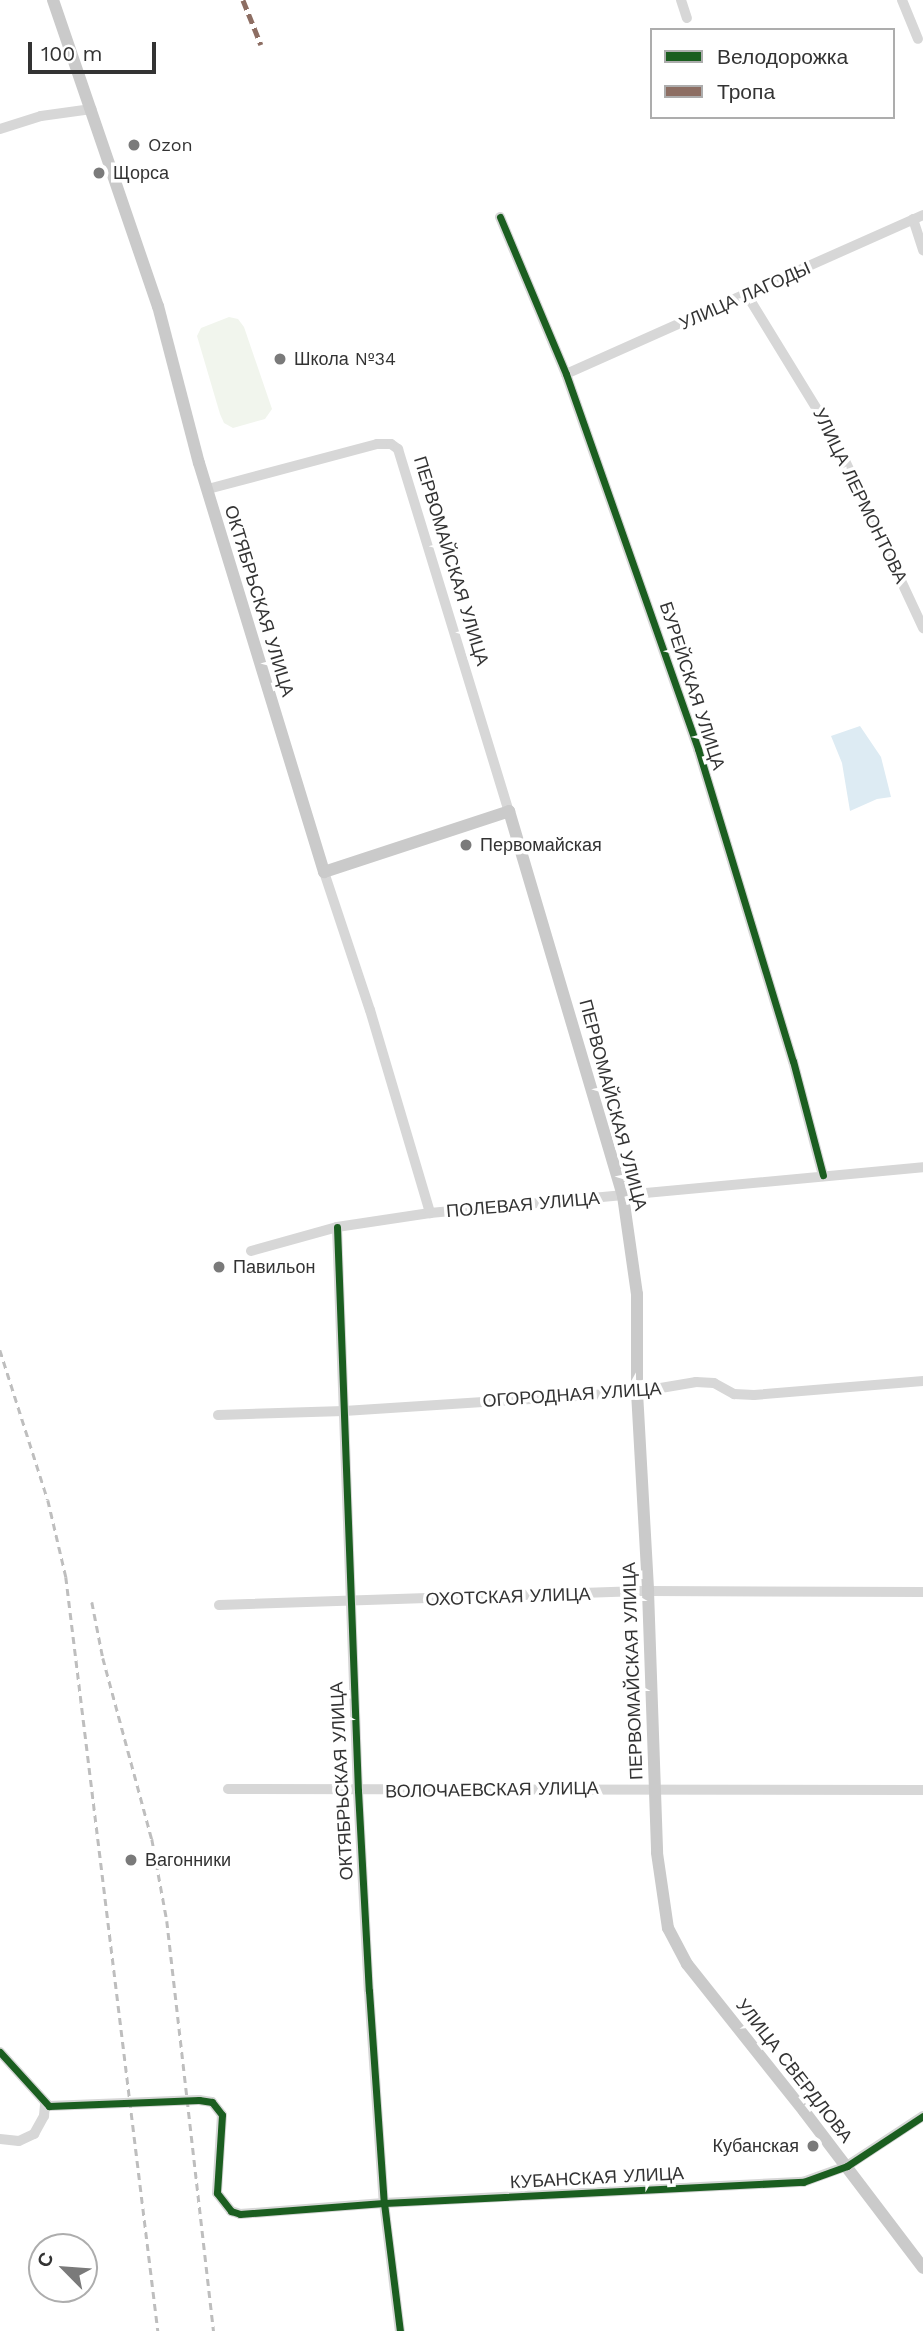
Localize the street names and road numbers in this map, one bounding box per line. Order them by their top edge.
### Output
street label: УЛИЦА ЛАГОДЫ [676,257,814,335]
street label: УЛИЦА ЛЕРМОНТОВА [808,405,912,587]
street label: ПЕРВОМАЙСКАЯ УЛИЦА [409,454,493,668]
street label: ОКТЯБРЬСКАЯ УЛИЦА [220,503,298,699]
street label: БУРЕЙСКАЯ УЛИЦА [655,599,729,773]
street label: ПЕРВОМАЙСКАЯ УЛИЦА [574,997,652,1213]
street label: ПОЛЕВАЯ УЛИЦА [445,1188,601,1222]
street label: ОГОРОДНАЯ УЛИЦА [482,1378,662,1412]
street label: ПЕРВОМАЙСКАЯ УЛИЦА [618,1562,648,1780]
street label: ОХОТСКАЯ УЛИЦА [425,1583,591,1611]
street label: ОКТЯБРЬСКАЯ УЛИЦА [326,1681,358,1881]
street label: ВОЛОЧАЕВСКАЯ УЛИЦА [385,1777,599,1803]
street label: УЛИЦА СВЕРДЛОВА [731,1995,857,2147]
street label: КУБАНСКАЯ УЛИЦА [510,2163,684,2193]

